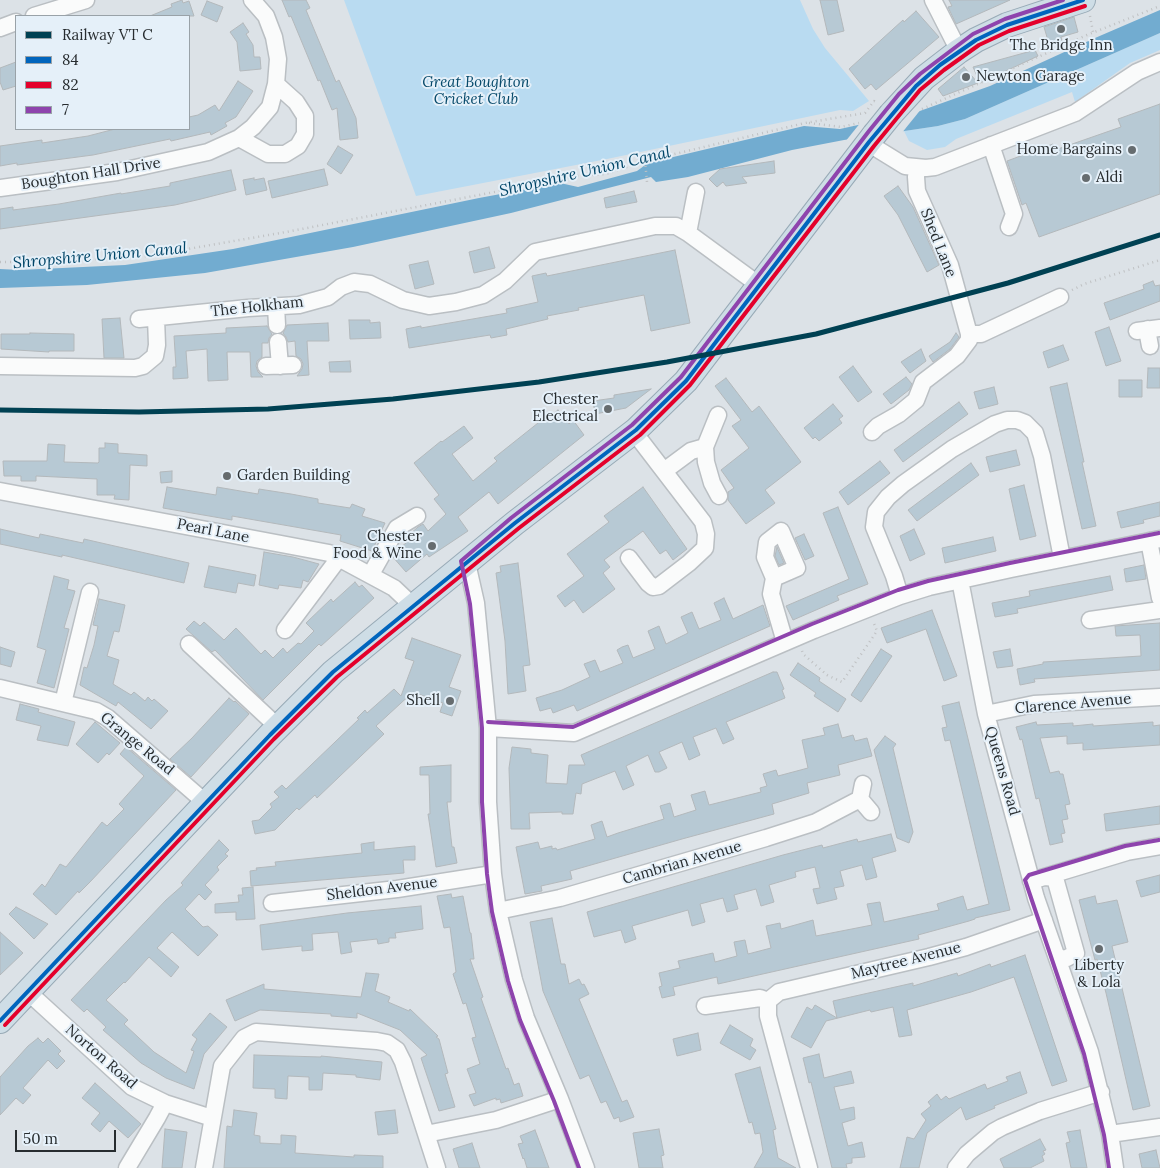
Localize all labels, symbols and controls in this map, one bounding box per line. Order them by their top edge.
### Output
legend [15,15,190,130]
marker: The Bridge Inn [1055,23,1067,35]
text: Railway VT C [62,25,153,44]
place label: The Bridge Inn [1010,37,1112,55]
text: 84 [62,50,79,69]
place label: Newton Garage [976,68,1085,86]
marker: Newton Garage [960,71,972,83]
park label: Great Boughton Cricket Club [422,74,530,109]
text: 82 [62,75,79,94]
text: 7 [62,100,69,119]
place label: Home Bargains [1017,141,1122,159]
water label: Shropshire Union Canal [498,143,672,201]
marker: Home Bargains [1126,144,1138,156]
street label: Boughton Hall Drive [20,154,162,194]
place label: Aldi [1096,169,1123,187]
marker: Aldi [1080,172,1092,184]
street label: Shed Lane [916,206,960,280]
water label: Shropshire Union Canal [12,239,188,273]
street label: The Holkham [210,293,304,321]
place label: Chester Electrical [532,391,598,426]
marker: Chester Electrical [602,403,614,415]
place label: Garden Building [237,467,350,485]
marker: Garden Building [221,470,233,482]
street label: Pearl Lane [175,515,251,547]
place label: Chester Food & Wine [333,528,422,563]
marker: Chester Food & Wine [426,540,438,552]
street label: Clarence Avenue [1014,690,1132,718]
place label: Shell [406,692,440,710]
marker: Shell [444,695,456,707]
street label: Grange Road [96,709,178,779]
street label: Queens Road [981,724,1023,818]
street label: Cambrian Avenue [621,837,743,889]
street label: Sheldon Avenue [326,873,438,905]
street label: Maytree Avenue [849,939,963,983]
marker: Liberty & Lola [1093,943,1105,955]
place label: Liberty & Lola [1074,957,1124,992]
street label: Norton Road [61,1021,141,1093]
scale bar [18,1120,119,1152]
text: 50 m [23,1129,58,1148]

